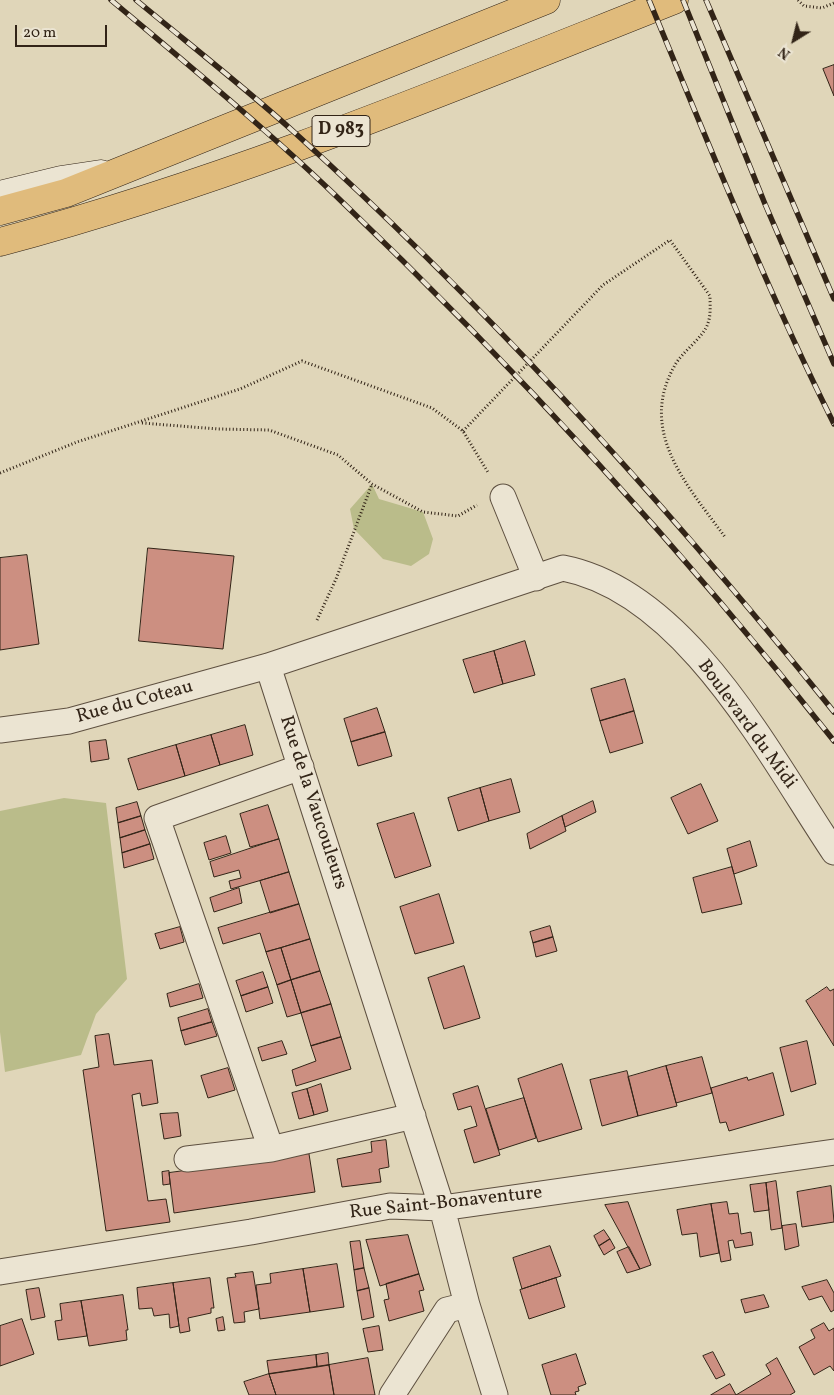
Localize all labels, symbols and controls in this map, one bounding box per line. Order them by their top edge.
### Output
scale bar [18,15,110,47]
north arrow [769,15,819,65]
text: 20 m [23,23,56,44]
text: N [775,42,795,63]
road number: D 983 [312,115,370,146]
street label: Boulevard du Midi [691,656,801,794]
street label: Rue du Coteau [74,676,196,730]
street label: Rue de la Vaucouleurs [273,713,351,893]
street label: Rue Saint-Bonaventure [348,1183,544,1225]

